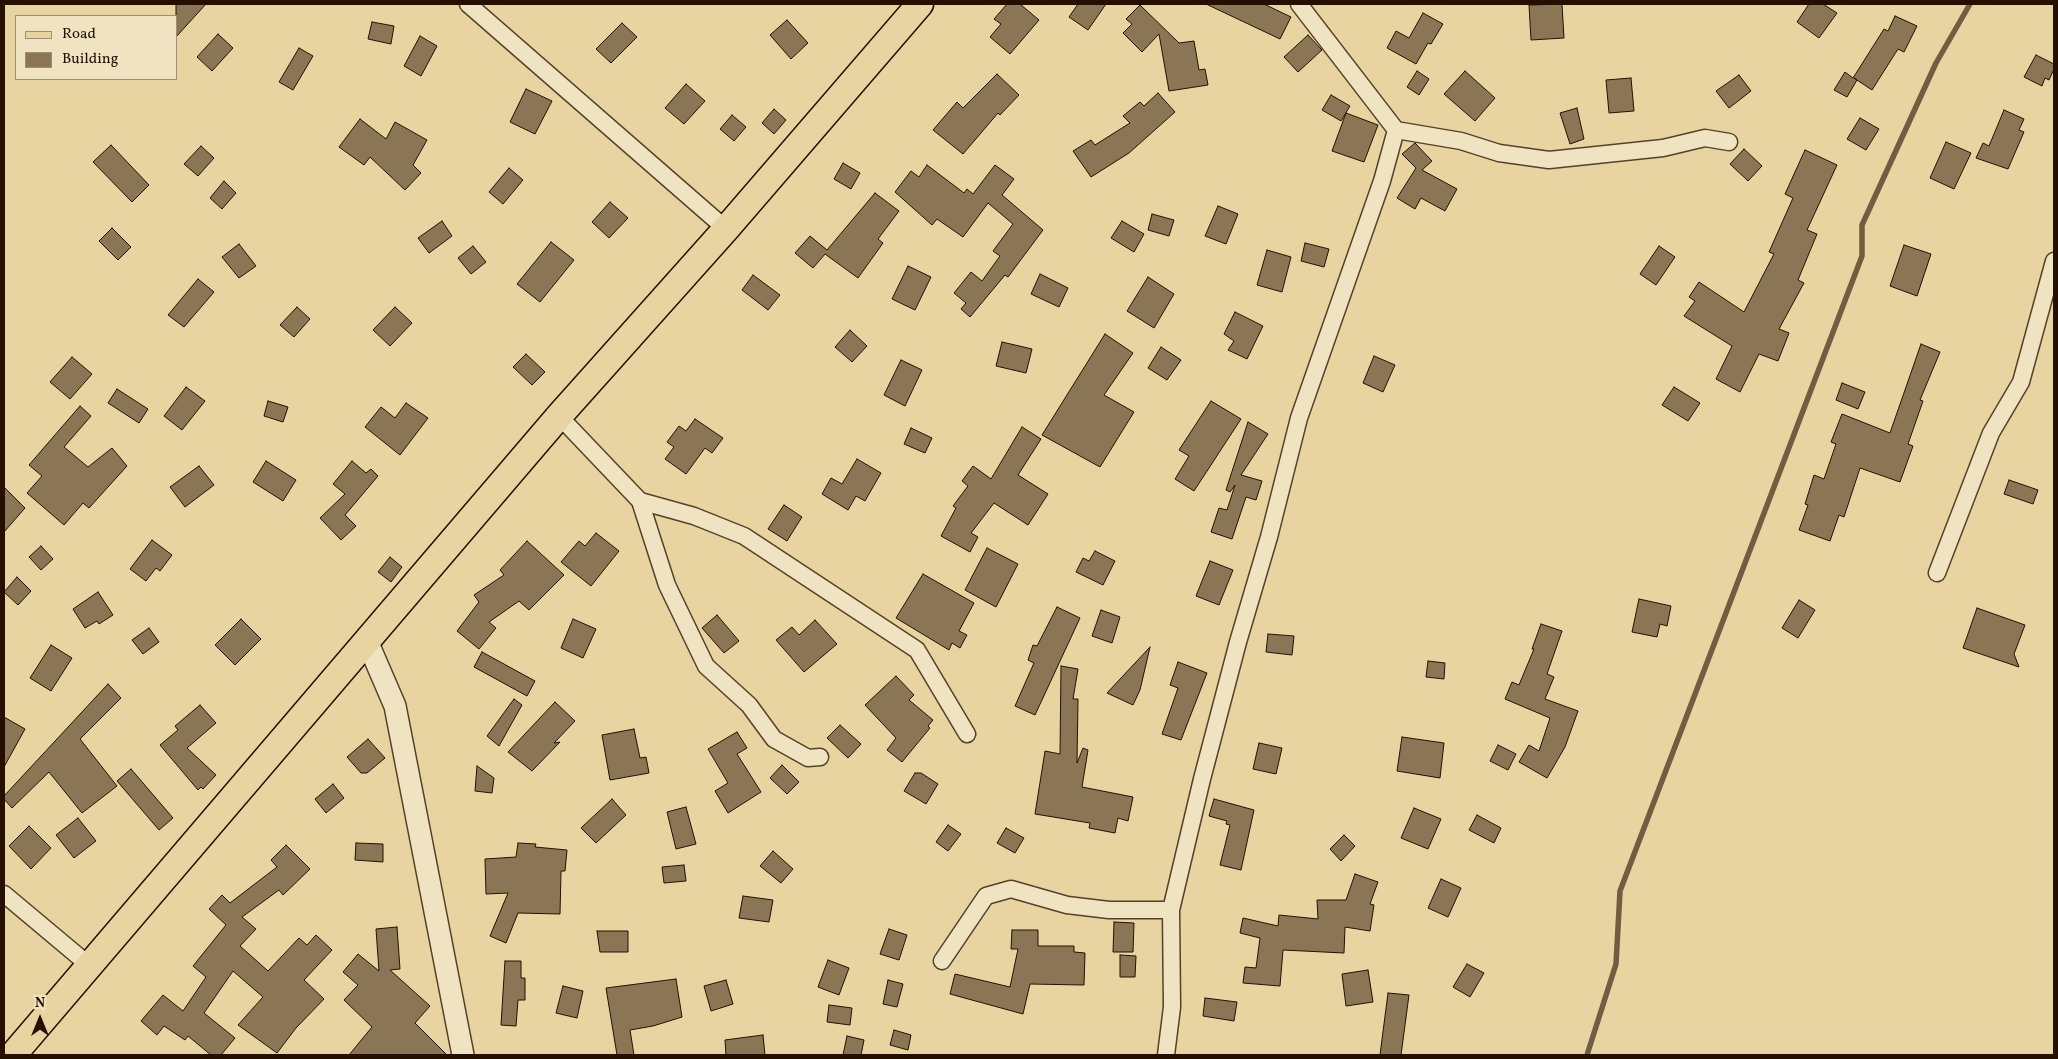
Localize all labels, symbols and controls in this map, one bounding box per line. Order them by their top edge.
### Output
legend [15,15,178,80]
text: Road [62,24,96,45]
text: Building [62,49,118,70]
north arrow [15,994,65,1044]
text: N [35,994,45,1013]

